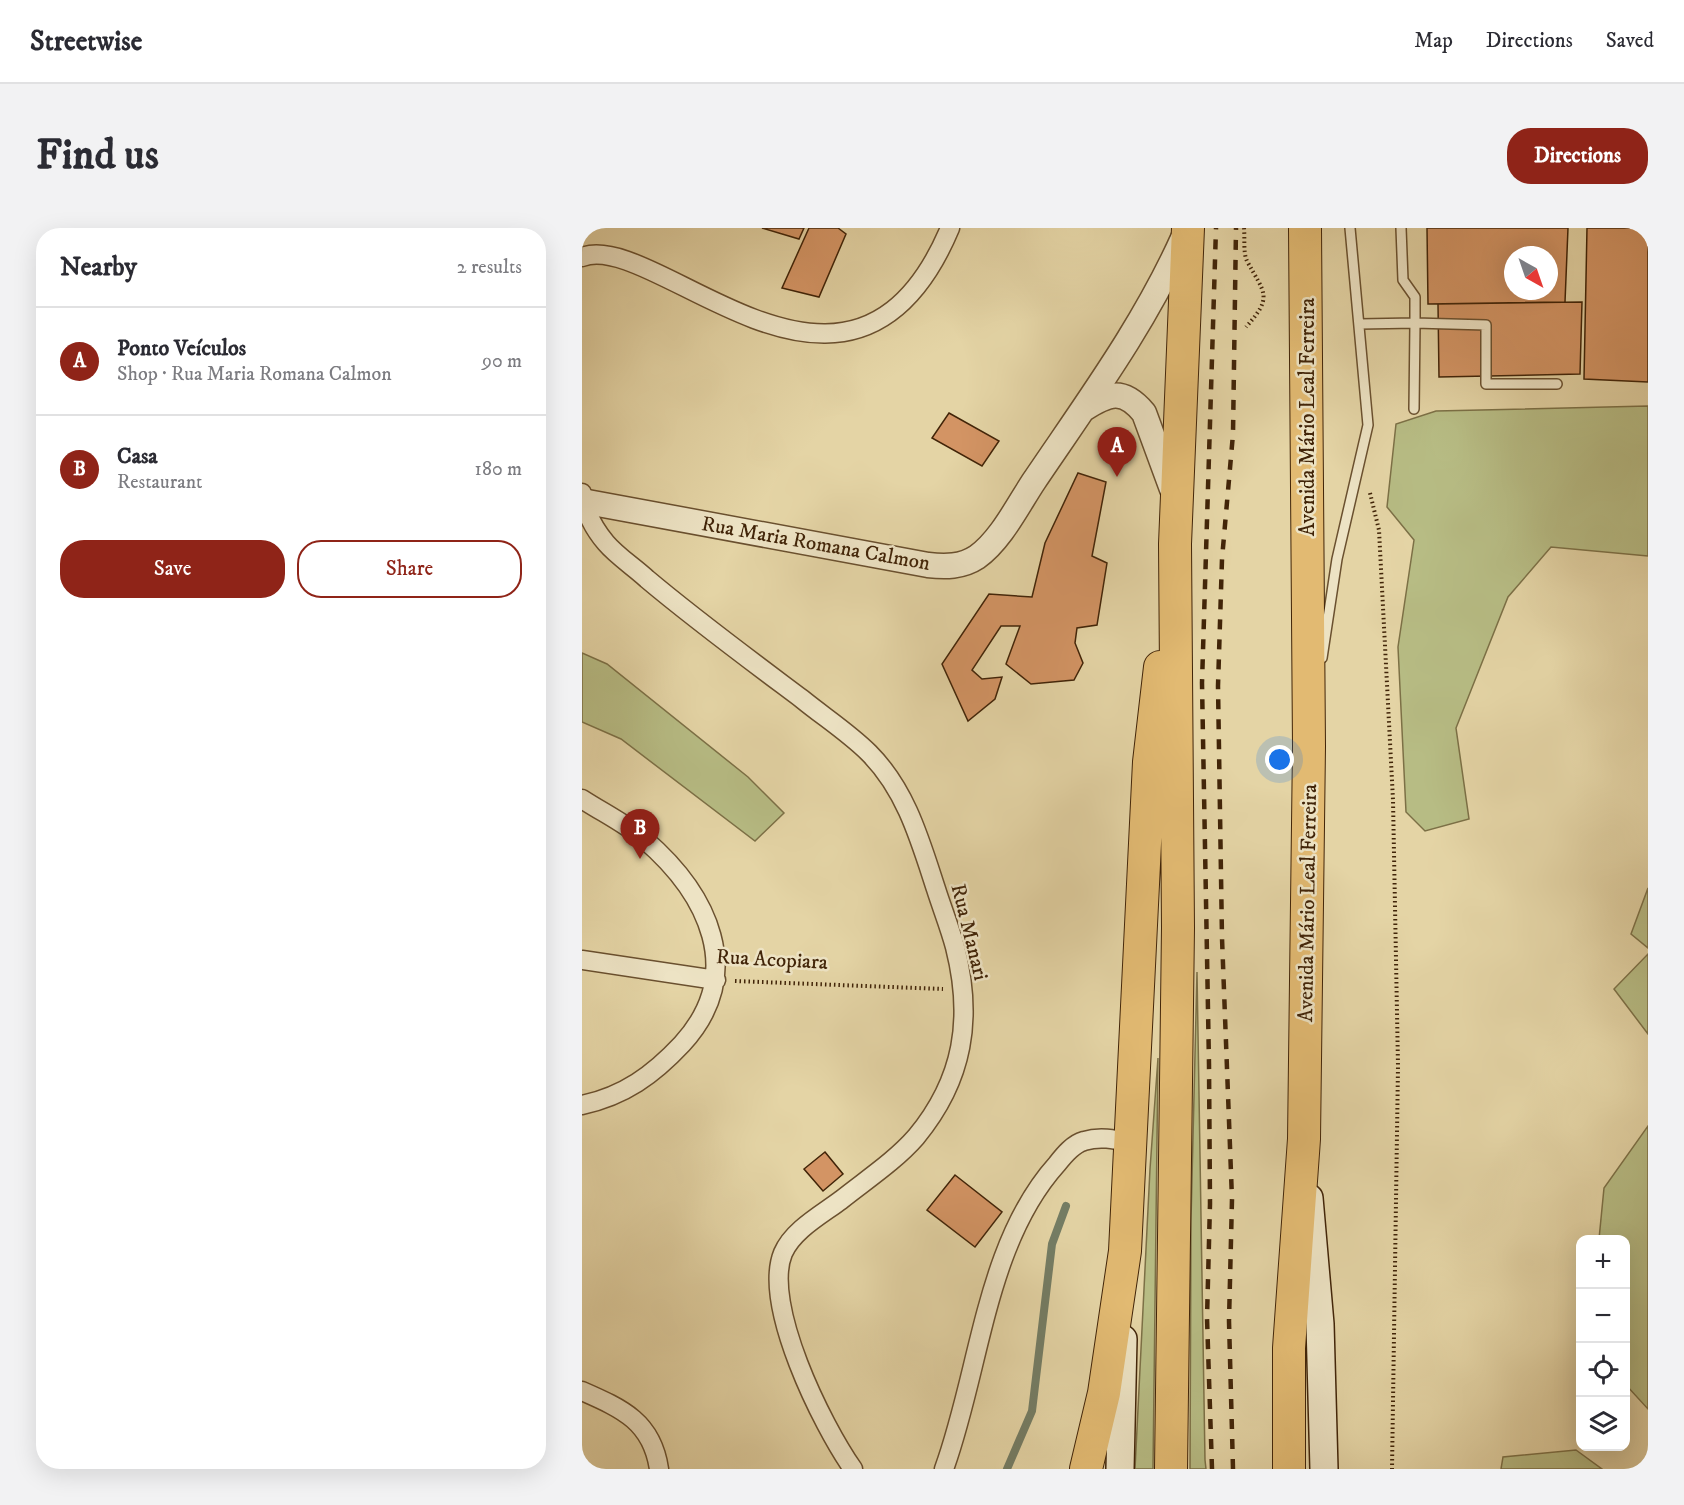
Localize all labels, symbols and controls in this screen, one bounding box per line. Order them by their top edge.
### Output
text: Streetwise [30,24,142,59]
text: Map [1414,28,1453,54]
text: Directions [1486,28,1573,54]
text: Saved [1606,28,1654,54]
button: Directions [1507,128,1648,184]
text: Find us [36,130,159,182]
north arrow [1504,246,1558,300]
text: Nearby [60,251,137,284]
text: 2 results [457,255,522,280]
street label: Avenida Mário Leal Ferreira [1295,298,1321,536]
text: Ponto Veículos [117,335,246,362]
text: A [73,349,86,374]
text: 90 m [482,349,522,374]
text: Shop · Rua Maria Romana Calmon [117,362,392,387]
pin: A [1098,428,1136,477]
text: Casa [117,443,158,470]
text: B [73,457,86,482]
text: 180 m [475,457,522,482]
text: Restaurant [117,470,202,495]
street label: Rua Maria Romana Calmon [700,511,932,577]
button: Save [60,540,285,598]
button: Share [297,540,522,598]
your location [1265,745,1294,774]
street label: Avenida Mário Leal Ferreira [1293,784,1323,1022]
pin: B [620,810,660,859]
street label: Rua Manari [944,881,994,983]
street label: Rua Acopiara [715,944,829,976]
map controls [1576,1235,1630,1451]
button: + [1576,1235,1630,1289]
button: − [1576,1289,1630,1343]
button: locate [1576,1343,1630,1397]
button: layers [1576,1397,1630,1451]

